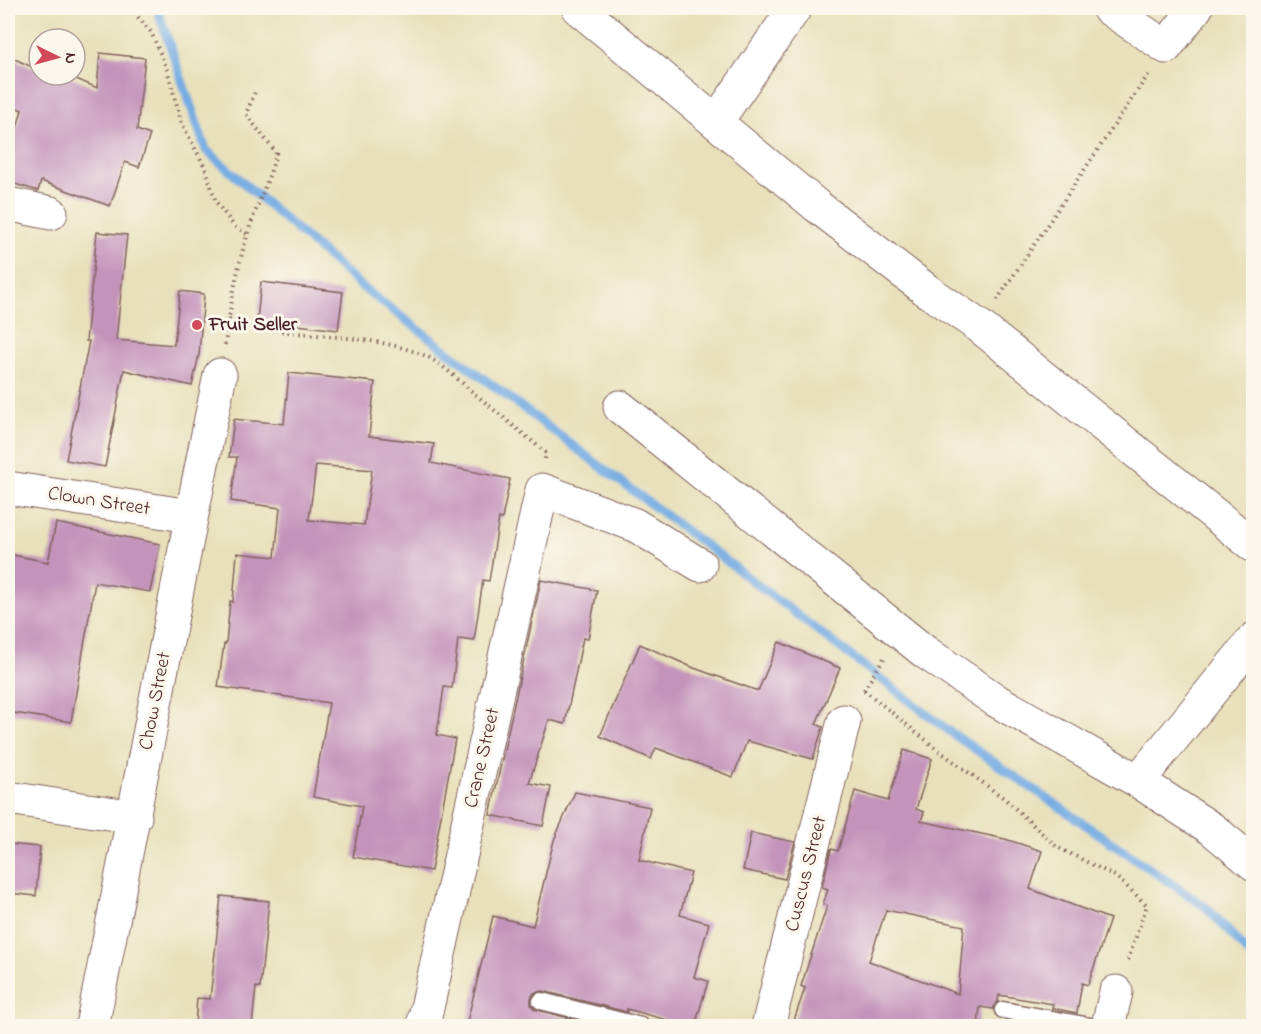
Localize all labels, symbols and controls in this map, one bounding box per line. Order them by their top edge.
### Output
north arrow [27,27,87,87]
text: N [58,52,82,65]
place label: Fruit Seller [208,311,298,340]
marker: Fruit Seller [190,318,204,332]
street label: Clown Street [46,480,152,524]
street label: Chow Street [132,649,180,753]
street label: Crane Street [457,705,509,811]
street label: Cuscus Street [779,813,835,935]

